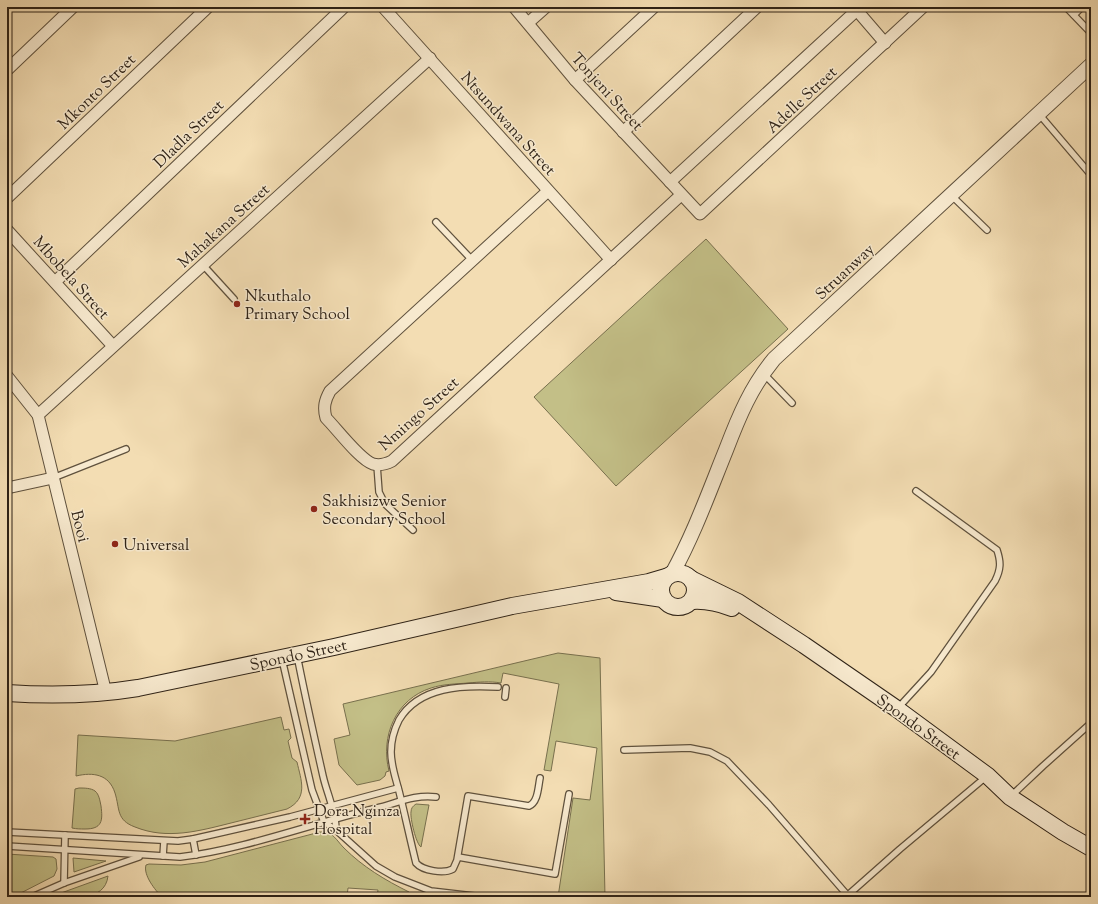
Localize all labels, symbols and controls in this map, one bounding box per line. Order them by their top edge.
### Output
street label: Tonjeni Street [565,48,648,137]
street label: Mkonto Street [54,49,142,136]
street label: Adelle Street [762,62,844,140]
street label: Ntsundwana Street [454,68,560,182]
street label: Dladla Street [149,95,230,174]
street label: Mahakana Street [174,179,276,274]
street label: Mbobela Street [26,232,114,326]
street label: Struanway [811,239,881,306]
place label: Nkuthalo Primary School [245,286,350,327]
marker: Nkuthalo Primary School [232,299,242,309]
street label: Nmingo Street [374,372,465,457]
place label: Sakhisizwe Senior Secondary School [322,491,446,532]
marker: Sakhisizwe Senior Secondary School [309,504,319,514]
street label: Booi [64,508,94,545]
place label: Universal [123,535,190,558]
marker: Universal [110,539,120,549]
street label: Spondo Street [248,635,350,678]
street label: Spondo Street [871,690,965,767]
place label: Dora Nginza Hospital [314,801,401,842]
marker: Dora Nginza Hospital [299,813,311,825]

